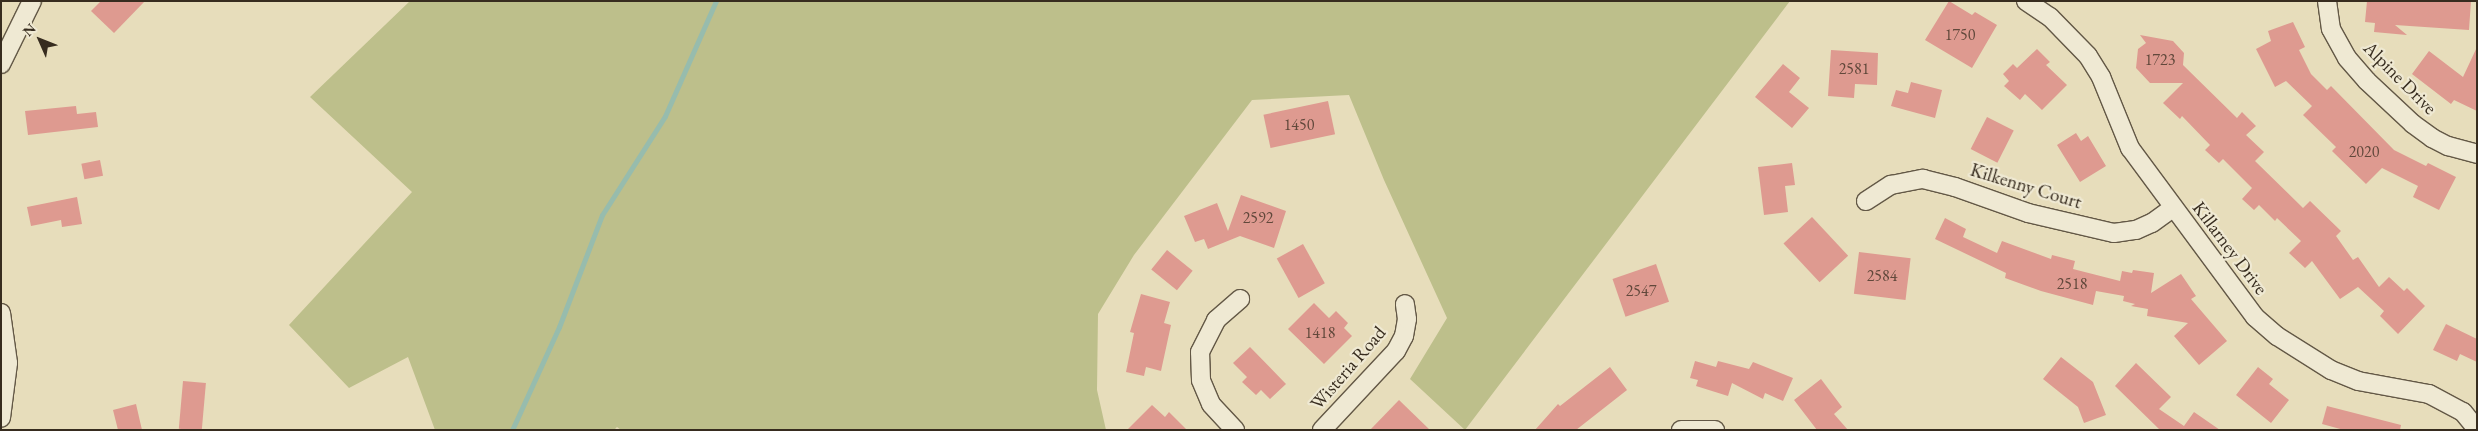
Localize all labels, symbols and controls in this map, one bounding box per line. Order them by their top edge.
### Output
north arrow [15,15,65,65]
text: N [19,19,40,40]
house number: 1750 [1945,25,1975,45]
street label: Alpine Drive [2359,37,2441,119]
house number: 1723 [2145,50,2175,70]
house number: 2581 [1839,59,1869,79]
house number: 1450 [1284,115,1314,135]
house number: 2020 [2349,142,2379,162]
street label: Kilkenny Court [1968,158,2084,214]
street label: Killarney Drive [2188,197,2272,299]
house number: 2592 [1243,208,1273,228]
house number: 2584 [1867,266,1897,286]
house number: 2518 [2057,274,2087,294]
house number: 2547 [1626,281,1656,301]
street label: Wisteria Road [1305,322,1391,414]
house number: 1418 [1305,323,1335,343]

